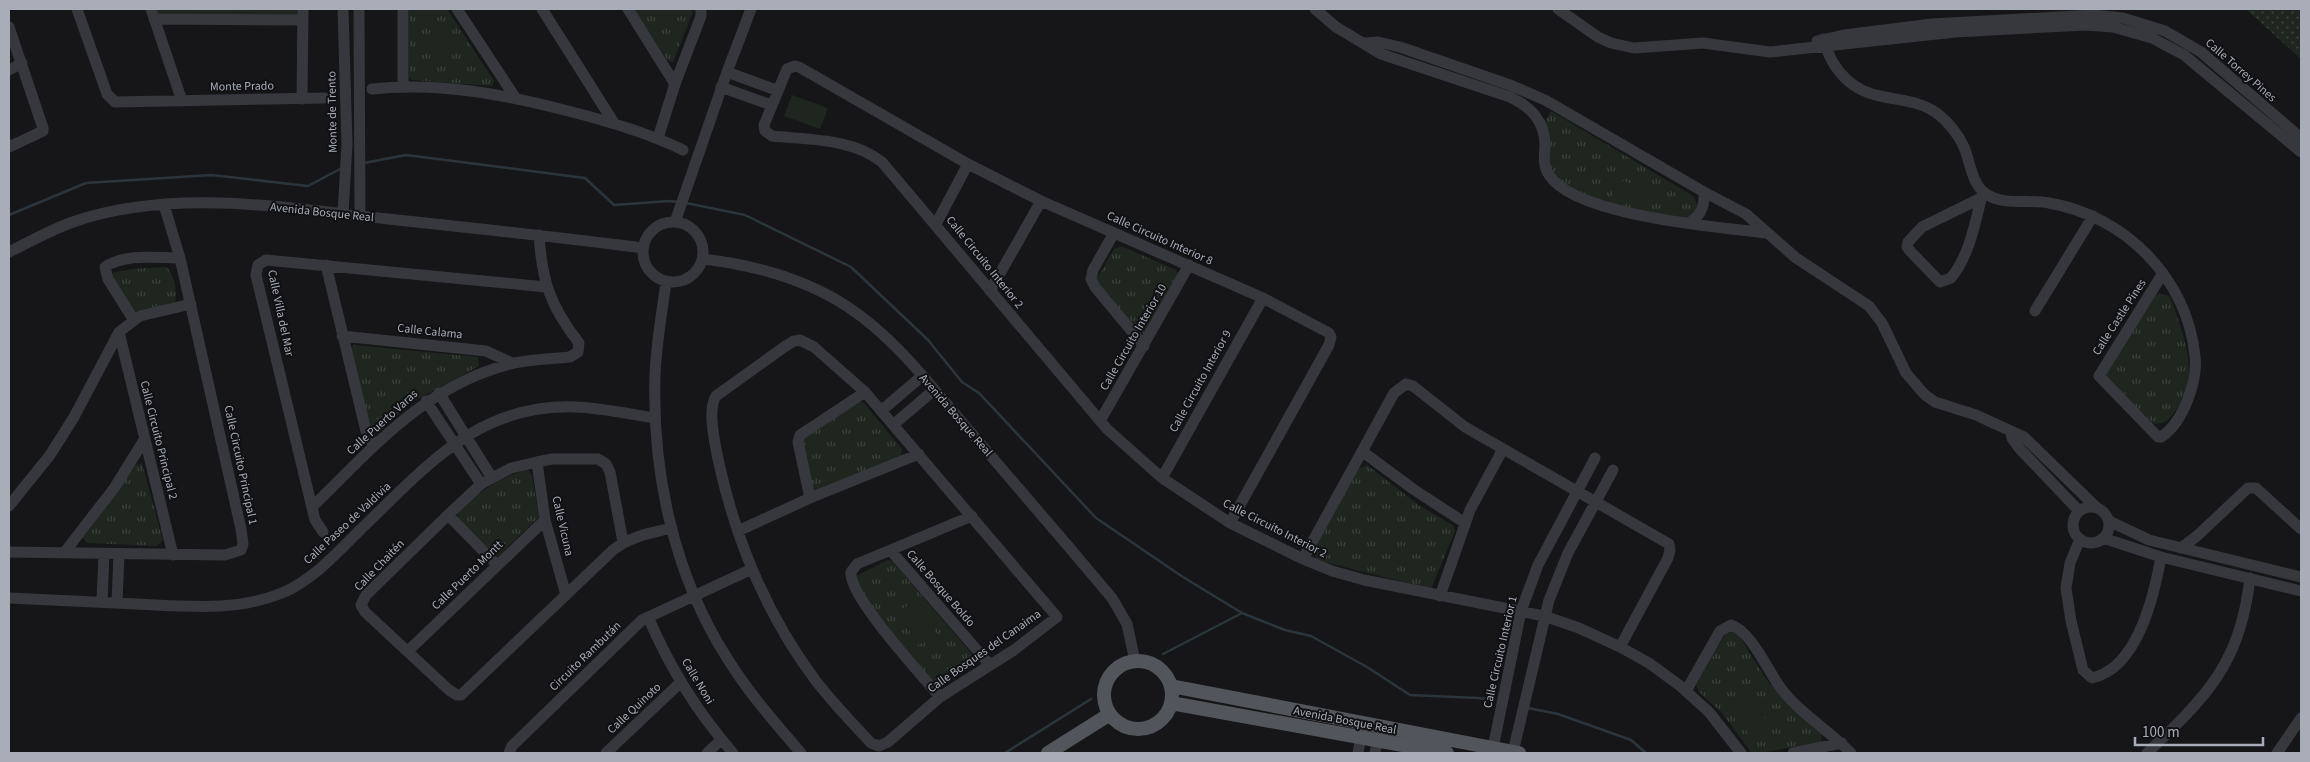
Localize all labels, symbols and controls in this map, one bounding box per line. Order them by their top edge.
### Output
street label: Calle Torrey Pines [2201,35,2280,106]
street label: Monte de Trento [323,71,342,153]
street label: Monte Prado [210,77,274,96]
street label: Avenida Bosque Real [269,199,375,226]
street label: Calle Circuito Interior 8 [1104,207,1216,270]
street label: Calle Circuito Interior 2 [942,212,1027,312]
street label: Calle Villa del Mar [263,268,298,359]
street label: Calle Castle Pines [2088,276,2150,359]
street label: Calle Circuito Interior 10 [1096,281,1171,394]
street label: Calle Calama [397,320,463,343]
street label: Calle Circuito Interior 9 [1165,327,1236,436]
street label: Avenida Bosque Real [915,370,996,460]
street label: Calle Circuito Principal 2 [136,379,182,501]
street label: Calle Puerto Varas [343,386,422,459]
street label: Calle Circuito Principal 1 [220,404,261,526]
street label: Calle Paseo de Valdivia [300,478,395,568]
street label: Calle Vicuna [547,494,578,558]
street label: Calle Circuito Interior 2 [1220,495,1330,562]
street label: Calle Chaitén [350,536,408,595]
street label: Calle Puerto Montt [428,537,507,614]
street label: Calle Bosque Boldo [902,546,979,631]
street label: Calle Circuito Interior 1 [1479,594,1522,710]
street label: Calle Bosques del Canaima [924,606,1044,697]
street label: Circuito Rambután [546,618,625,695]
street label: Calle Noni [677,655,718,708]
street label: Calle Quinoto [604,679,665,738]
street label: Avenida Bosque Real [1292,702,1398,739]
scale bar [2135,714,2262,746]
text: 100 m [2142,722,2180,743]

